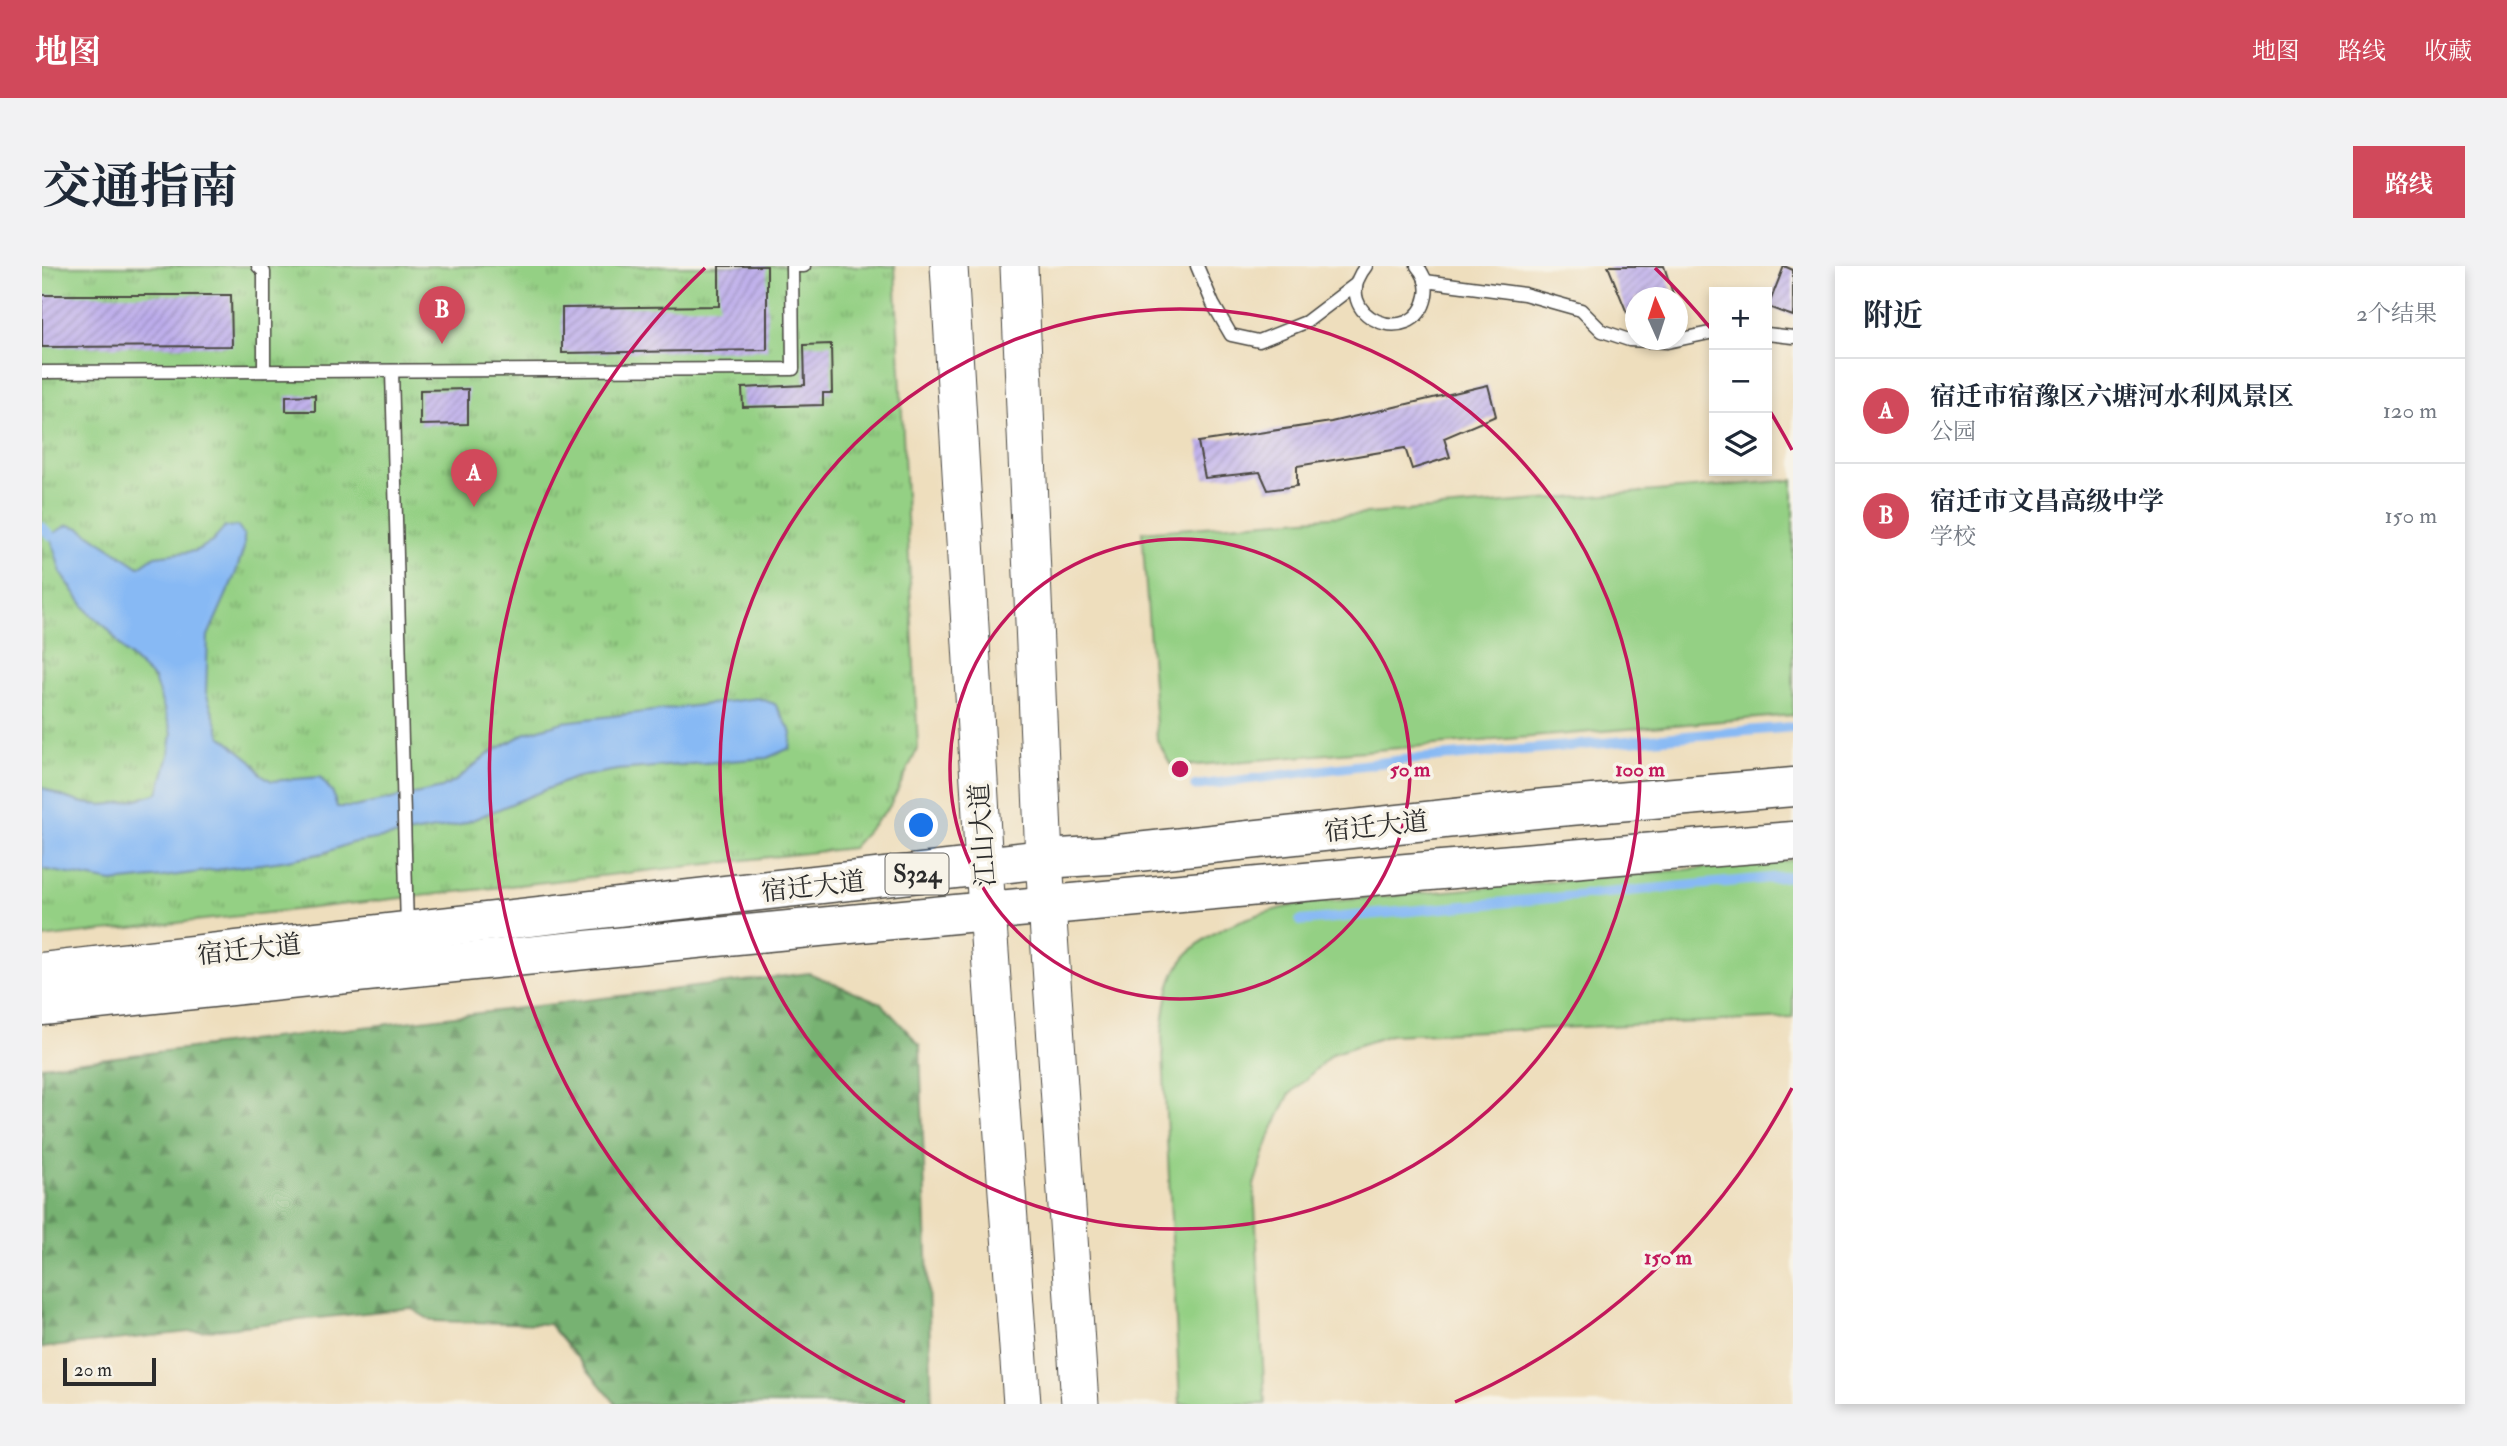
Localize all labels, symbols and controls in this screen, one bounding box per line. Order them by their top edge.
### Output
text: 地图 [35,32,101,73]
text: 地图 [2252,36,2300,67]
text: 路线 [2338,36,2386,67]
text: 收藏 [2424,36,2472,67]
button: 路线 [2353,146,2465,218]
text: 交通指南 [42,157,238,218]
pin: B [419,286,465,344]
north arrow [1625,287,1688,350]
map controls [1709,287,1772,476]
button: + [1709,287,1772,350]
text: 附近 [1863,297,1923,334]
text: 2个结果 [2356,299,2437,328]
button: − [1709,350,1772,413]
text: 宿迁市宿豫区六塘河水利风景区 [1930,381,2294,413]
text: A [1879,396,1893,425]
text: 120 m [2383,396,2437,425]
button: layers [1709,413,1772,476]
text: 公园 [1930,417,1976,446]
pin: A [451,449,497,507]
text: 宿迁市文昌高级中学 [1930,486,2164,518]
text: B [1878,501,1894,530]
text: 150 m [2384,501,2437,530]
text: 学校 [1930,522,1976,551]
text: 50 m [1390,756,1431,783]
text: 100 m [1615,756,1666,783]
centre of rings [1168,757,1192,781]
street label: 江山大道 [963,782,1003,888]
street label: 宿迁大道 [1323,806,1429,848]
your location [904,808,938,842]
road number: S324 [886,854,948,894]
street label: 宿迁大道 [760,866,866,908]
street label: 宿迁大道 [196,929,302,971]
text: 150 m [1644,1244,1693,1271]
scale bar [63,1355,156,1387]
text: 20 m [74,1358,112,1382]

